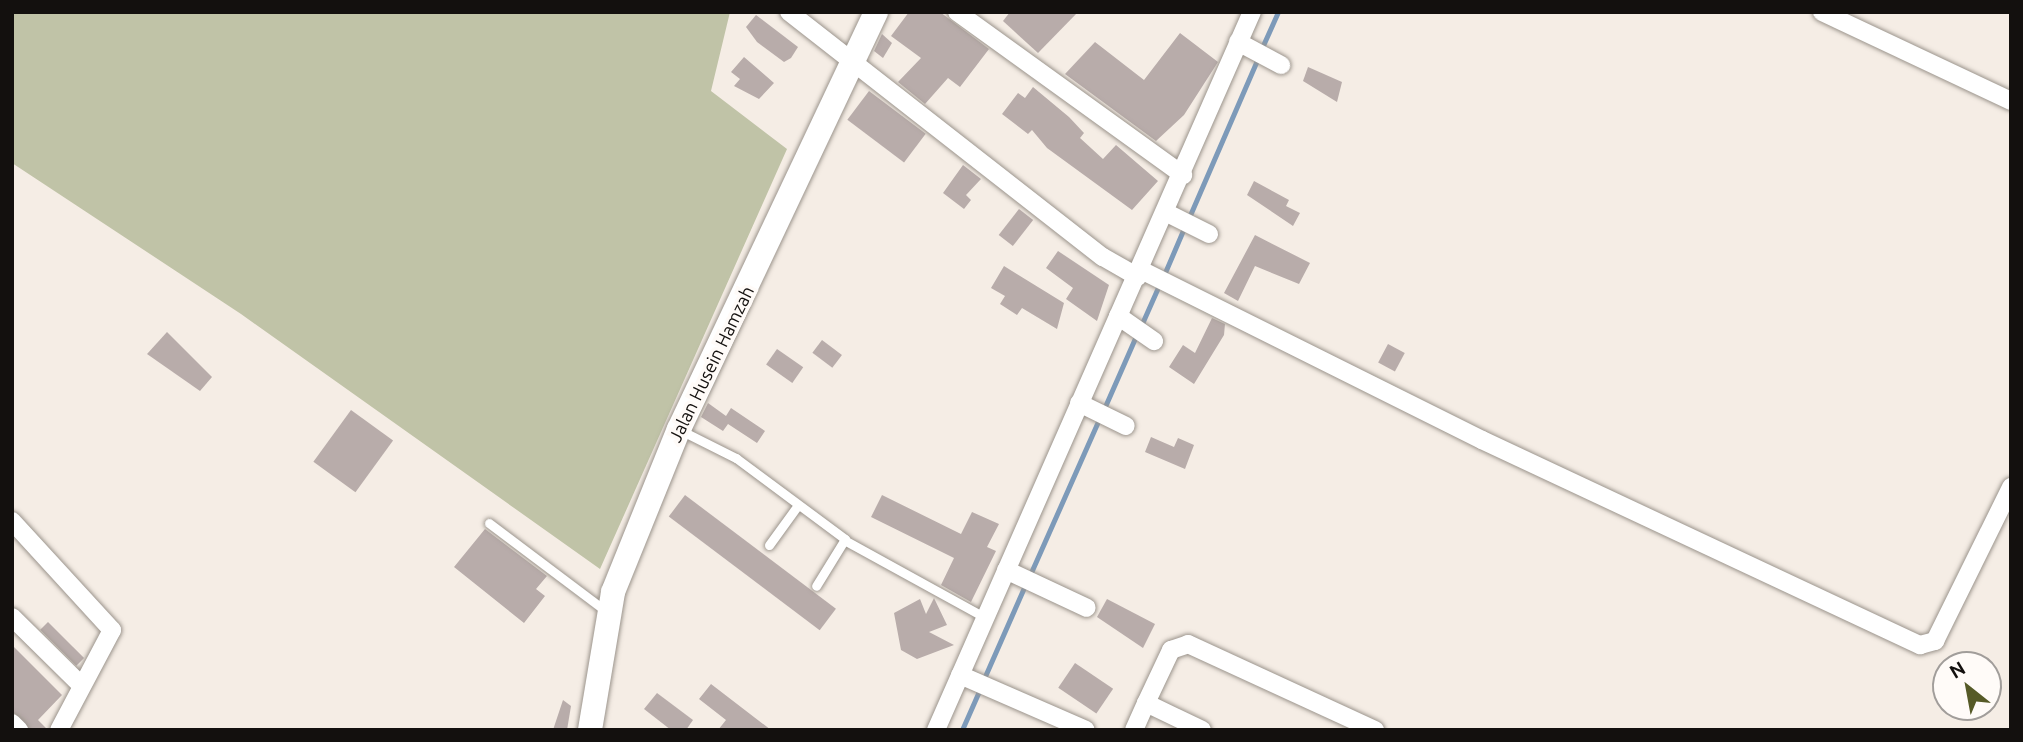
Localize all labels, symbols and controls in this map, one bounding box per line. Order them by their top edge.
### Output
street label: Jalan Husein Hamzah [664,282,758,446]
north arrow [1932,651,2002,721]
text: N [1945,657,1969,683]

